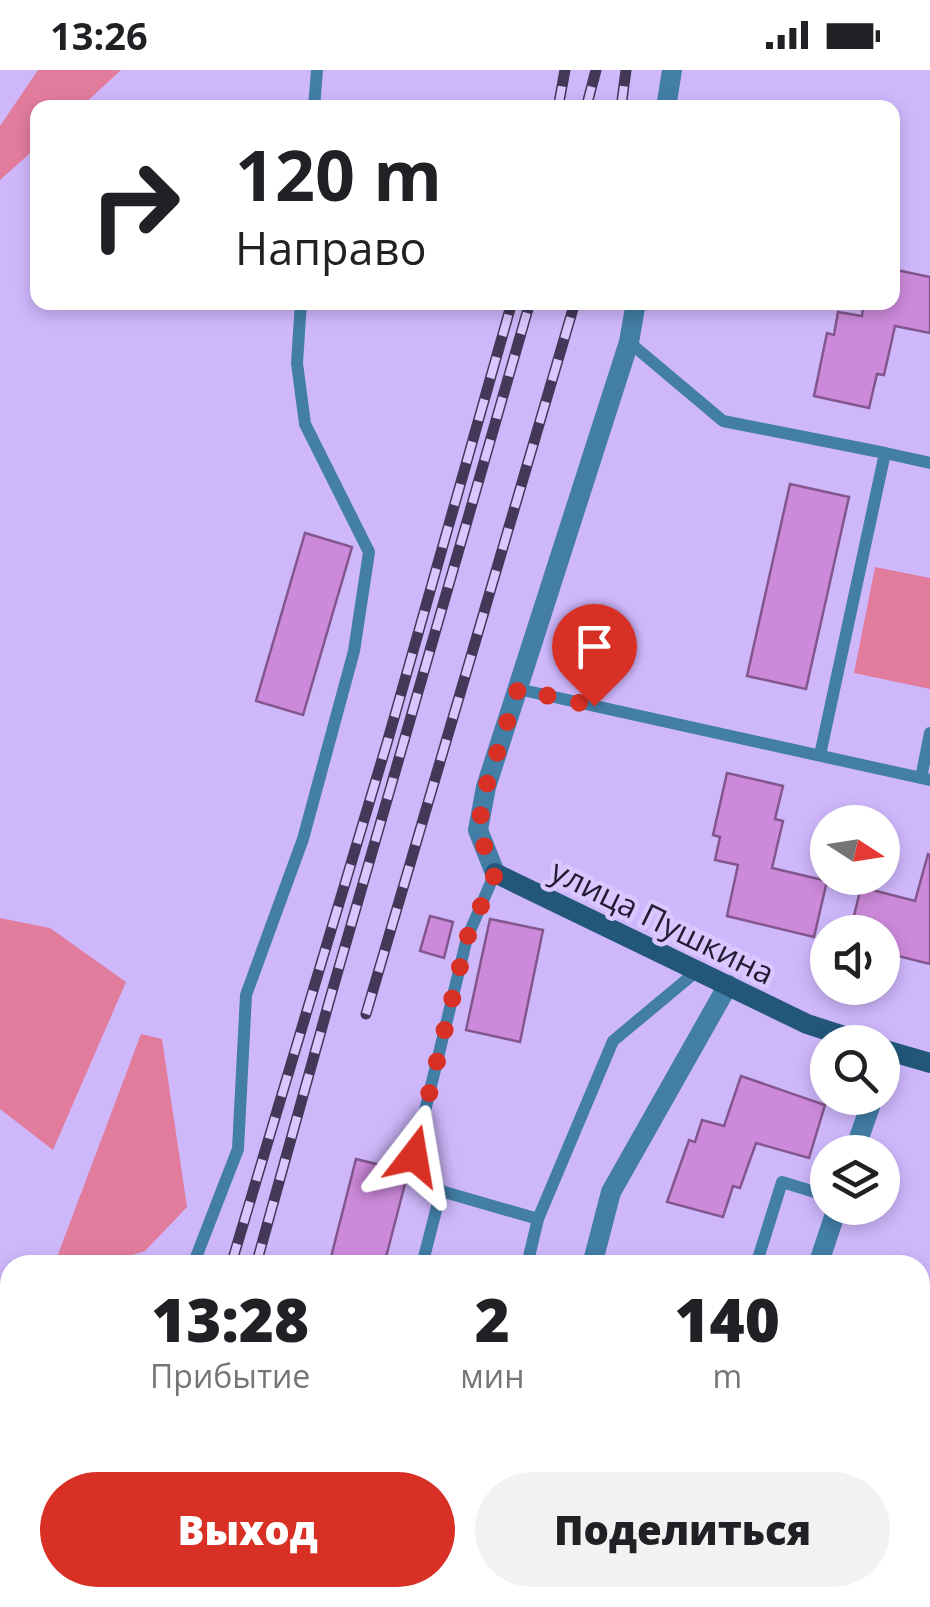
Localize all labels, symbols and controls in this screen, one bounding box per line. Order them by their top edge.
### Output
text: 13:26 [50,9,148,61]
text: 120 m [235,126,442,222]
icon: right [70,140,200,270]
text: Направо [235,217,427,278]
pin [552,604,637,707]
icon: arrive [567,619,622,674]
north arrow [810,805,900,895]
map controls [810,805,900,1225]
street label: улица Пушкина [544,848,782,994]
button: sound [810,915,900,1005]
button: search [810,1025,900,1115]
position arrow [362,1104,466,1208]
button: layers [810,1135,900,1225]
text: 13:28 [151,1278,309,1360]
text: 2 [475,1278,510,1360]
text: 140 [674,1278,780,1360]
text: Прибытие [150,1354,310,1397]
text: мин [460,1354,524,1397]
text: m [712,1354,742,1397]
button: Выход [40,1472,455,1587]
button: Поделиться [475,1472,890,1587]

